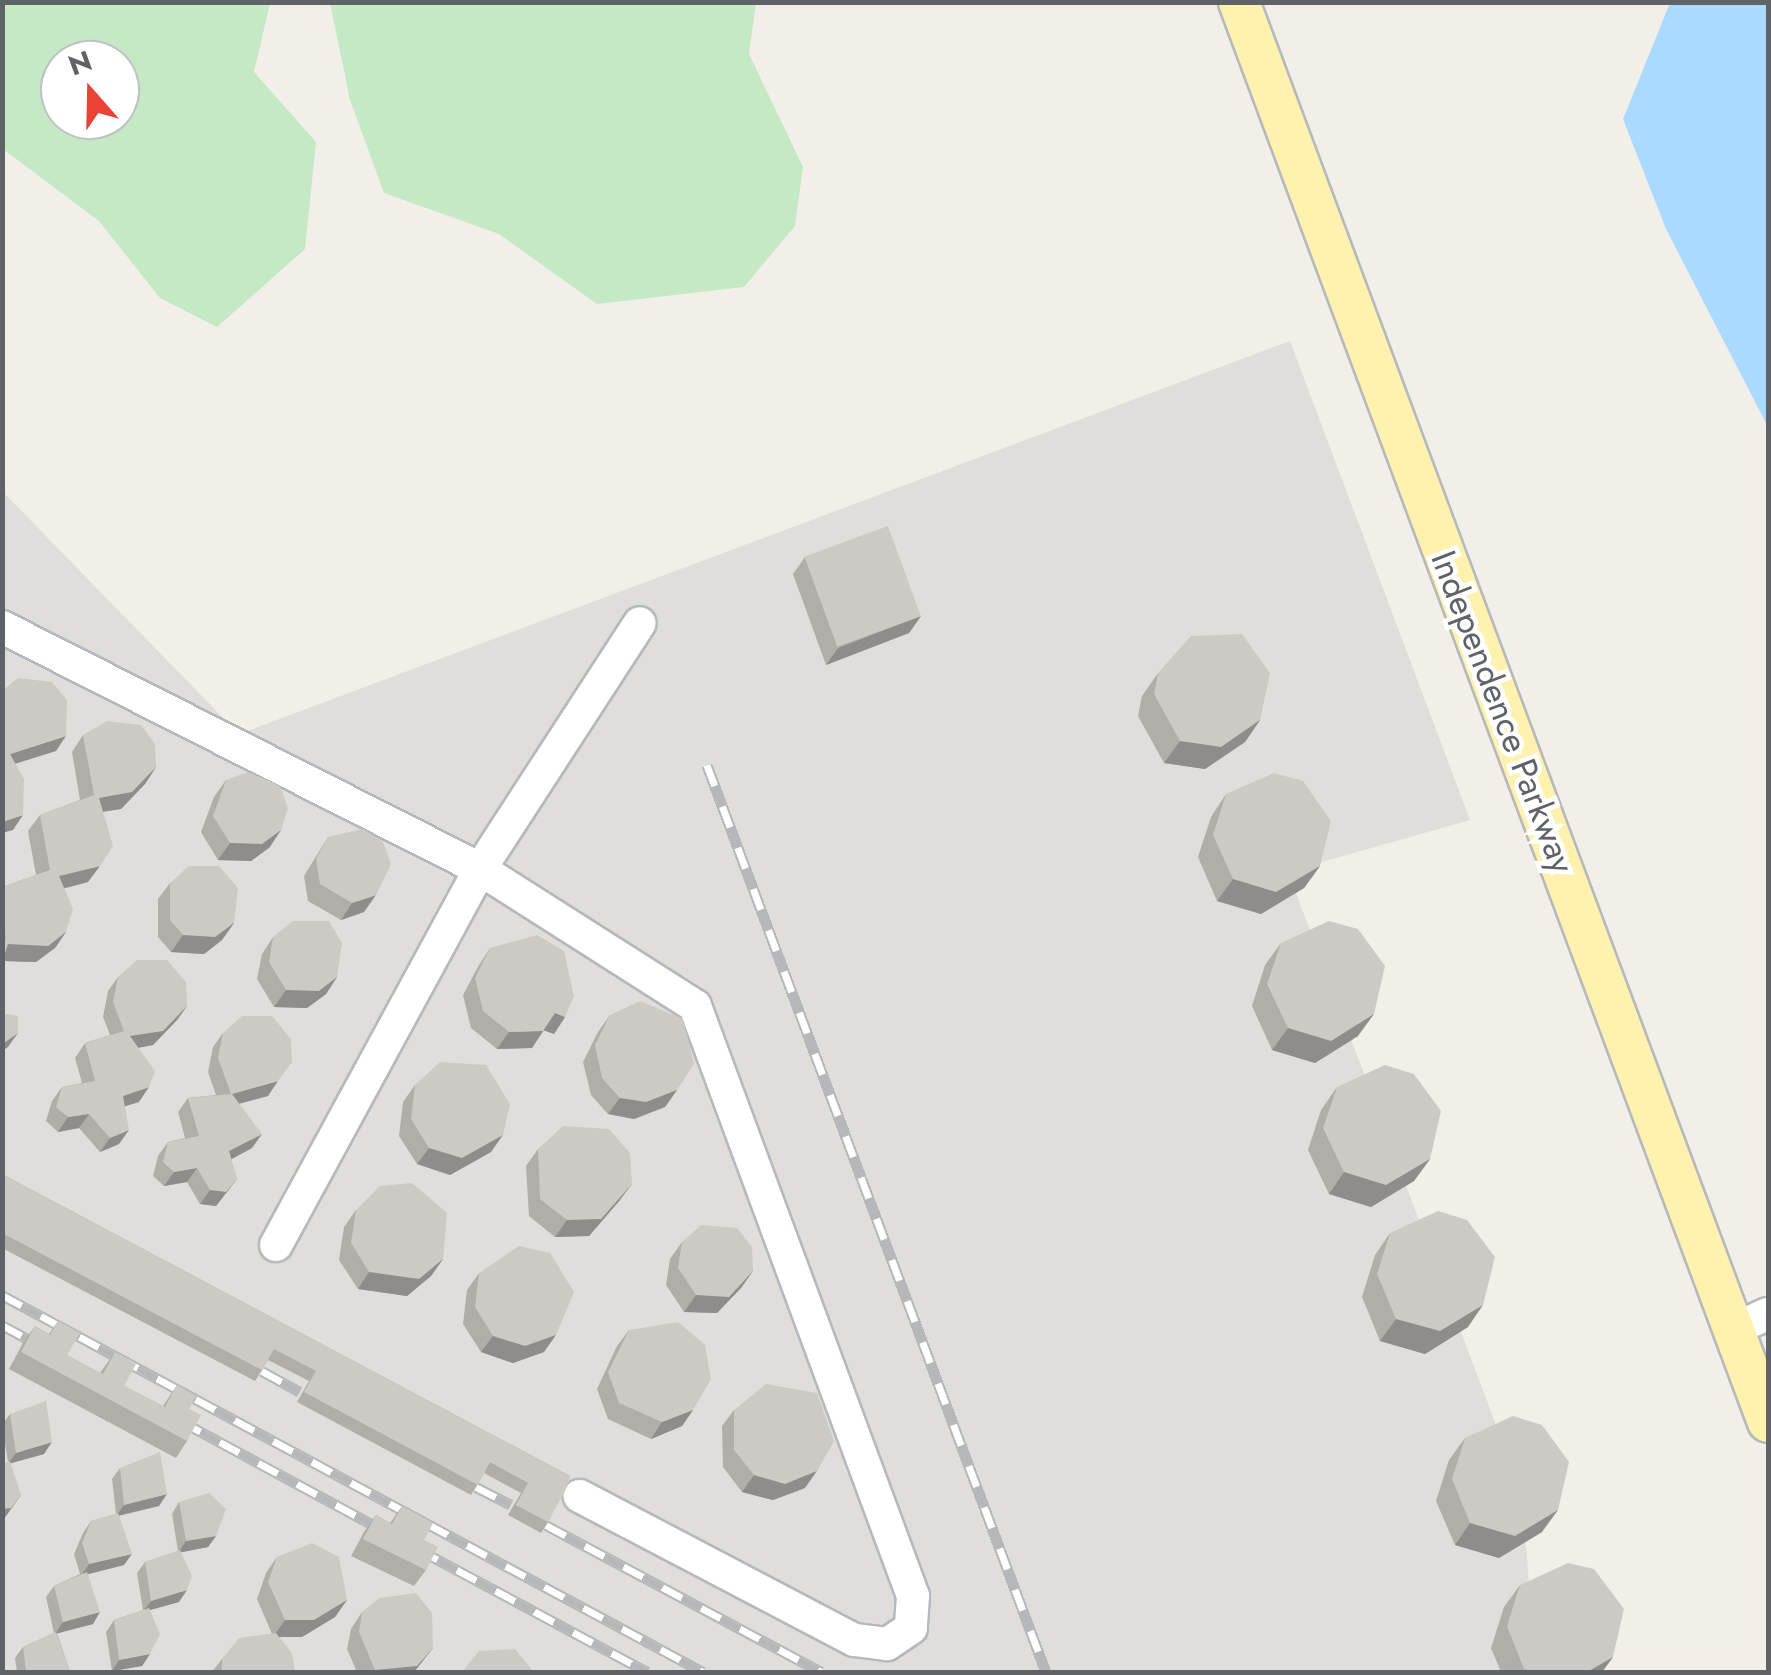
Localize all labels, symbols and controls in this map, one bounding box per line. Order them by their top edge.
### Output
north arrow [40,40,140,140]
text: N [63,40,98,86]
street label: Independence Parkway [1422,545,1584,879]

